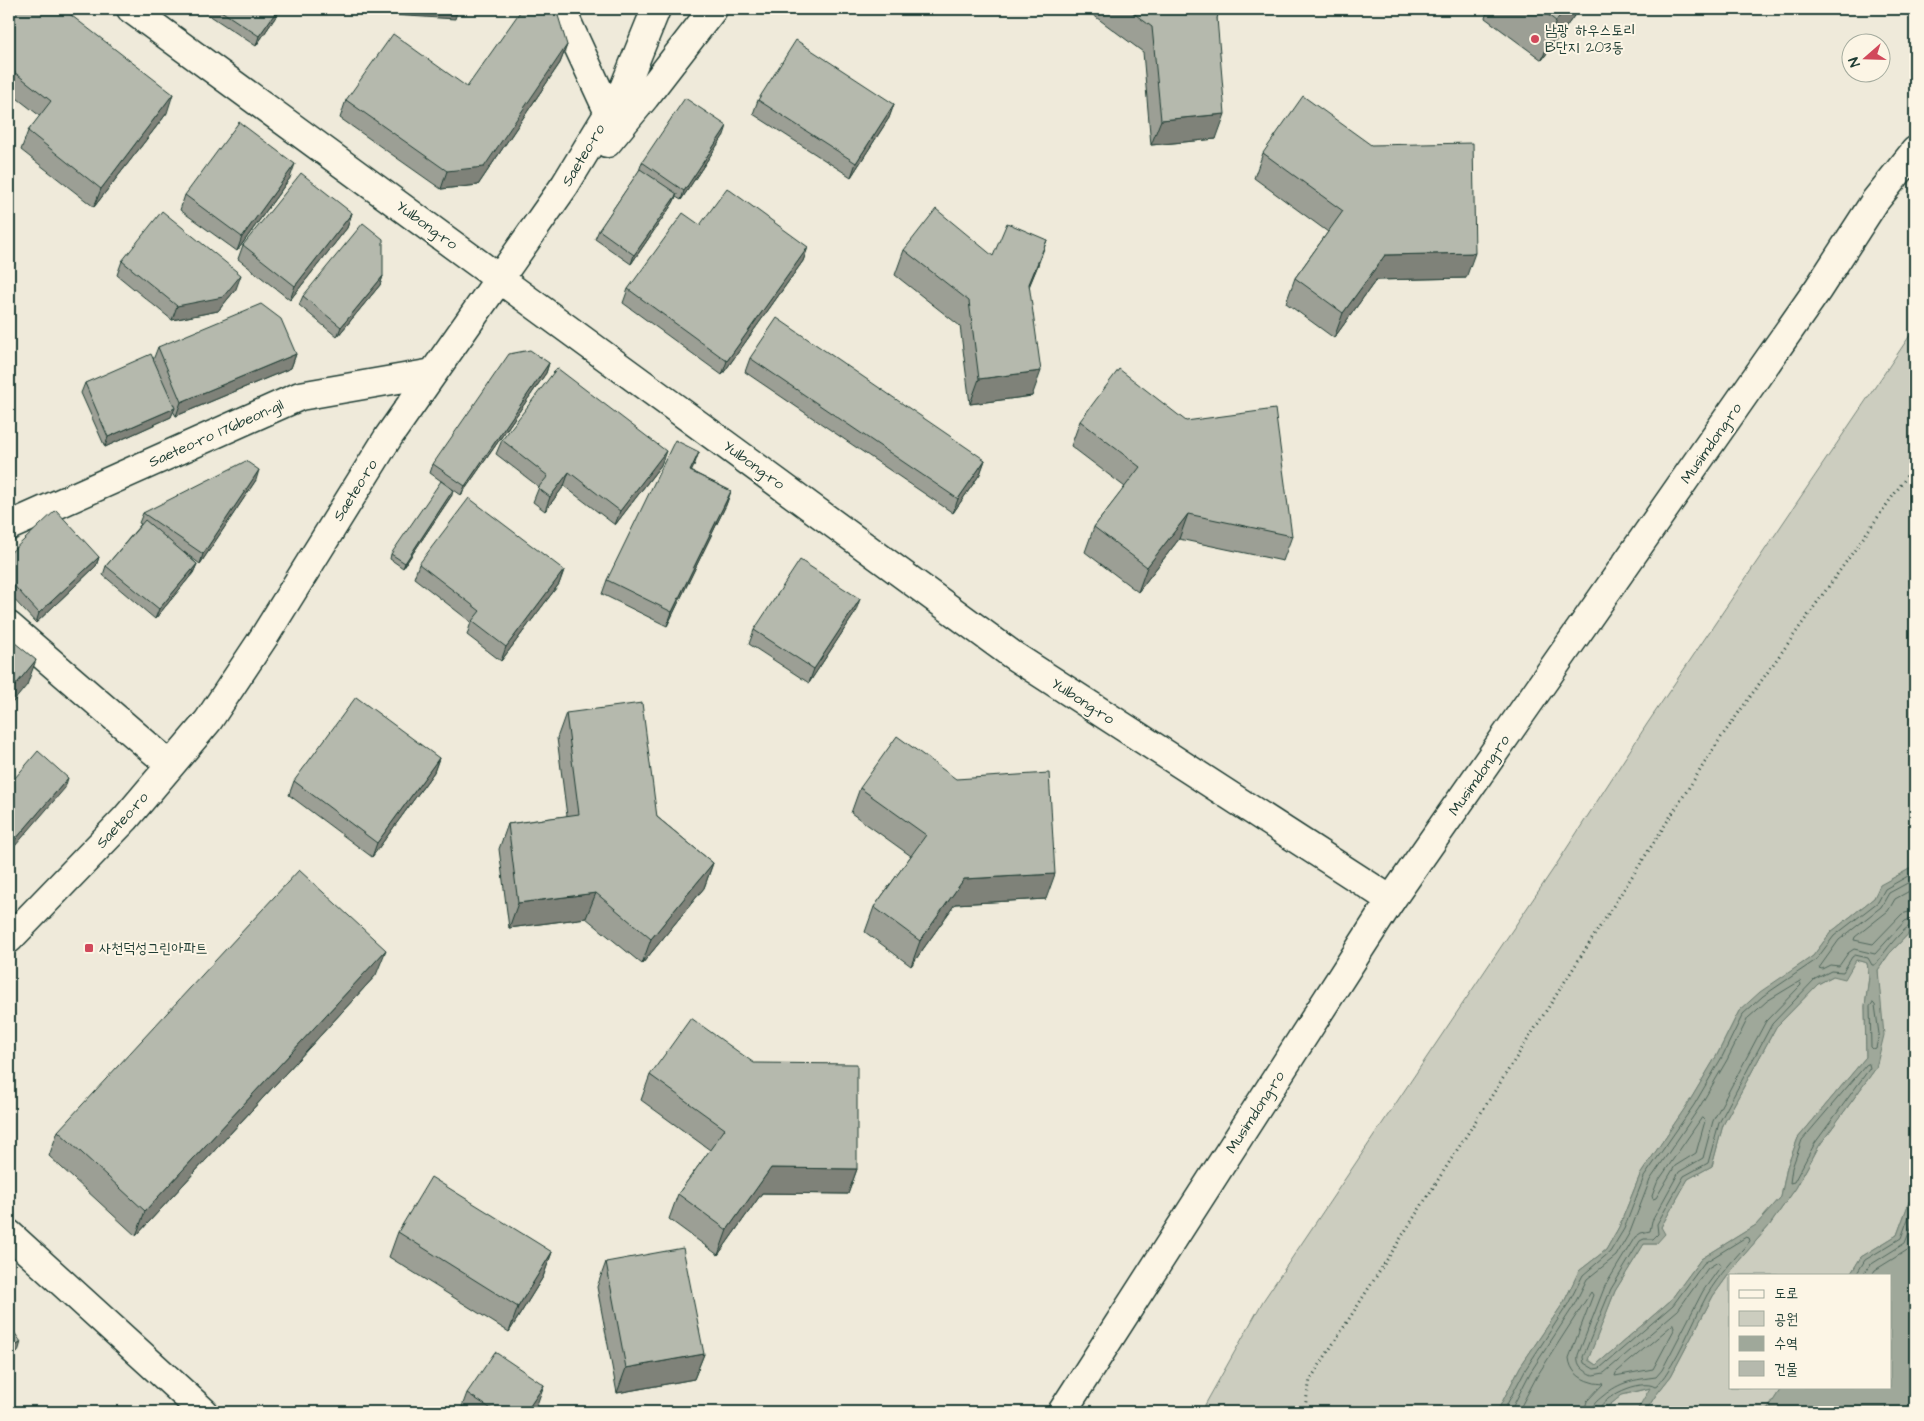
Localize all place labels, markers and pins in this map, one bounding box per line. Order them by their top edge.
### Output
place label: 남광 하우스토리 B단지 203동 [1545,20,1636,58]
marker: 남광 하우스토리 B단지 203동 [1529,33,1541,45]
place label: 사천덕성그린아파트 [99,938,208,959]
marker: 사천덕성그린아파트 [83,942,95,954]

